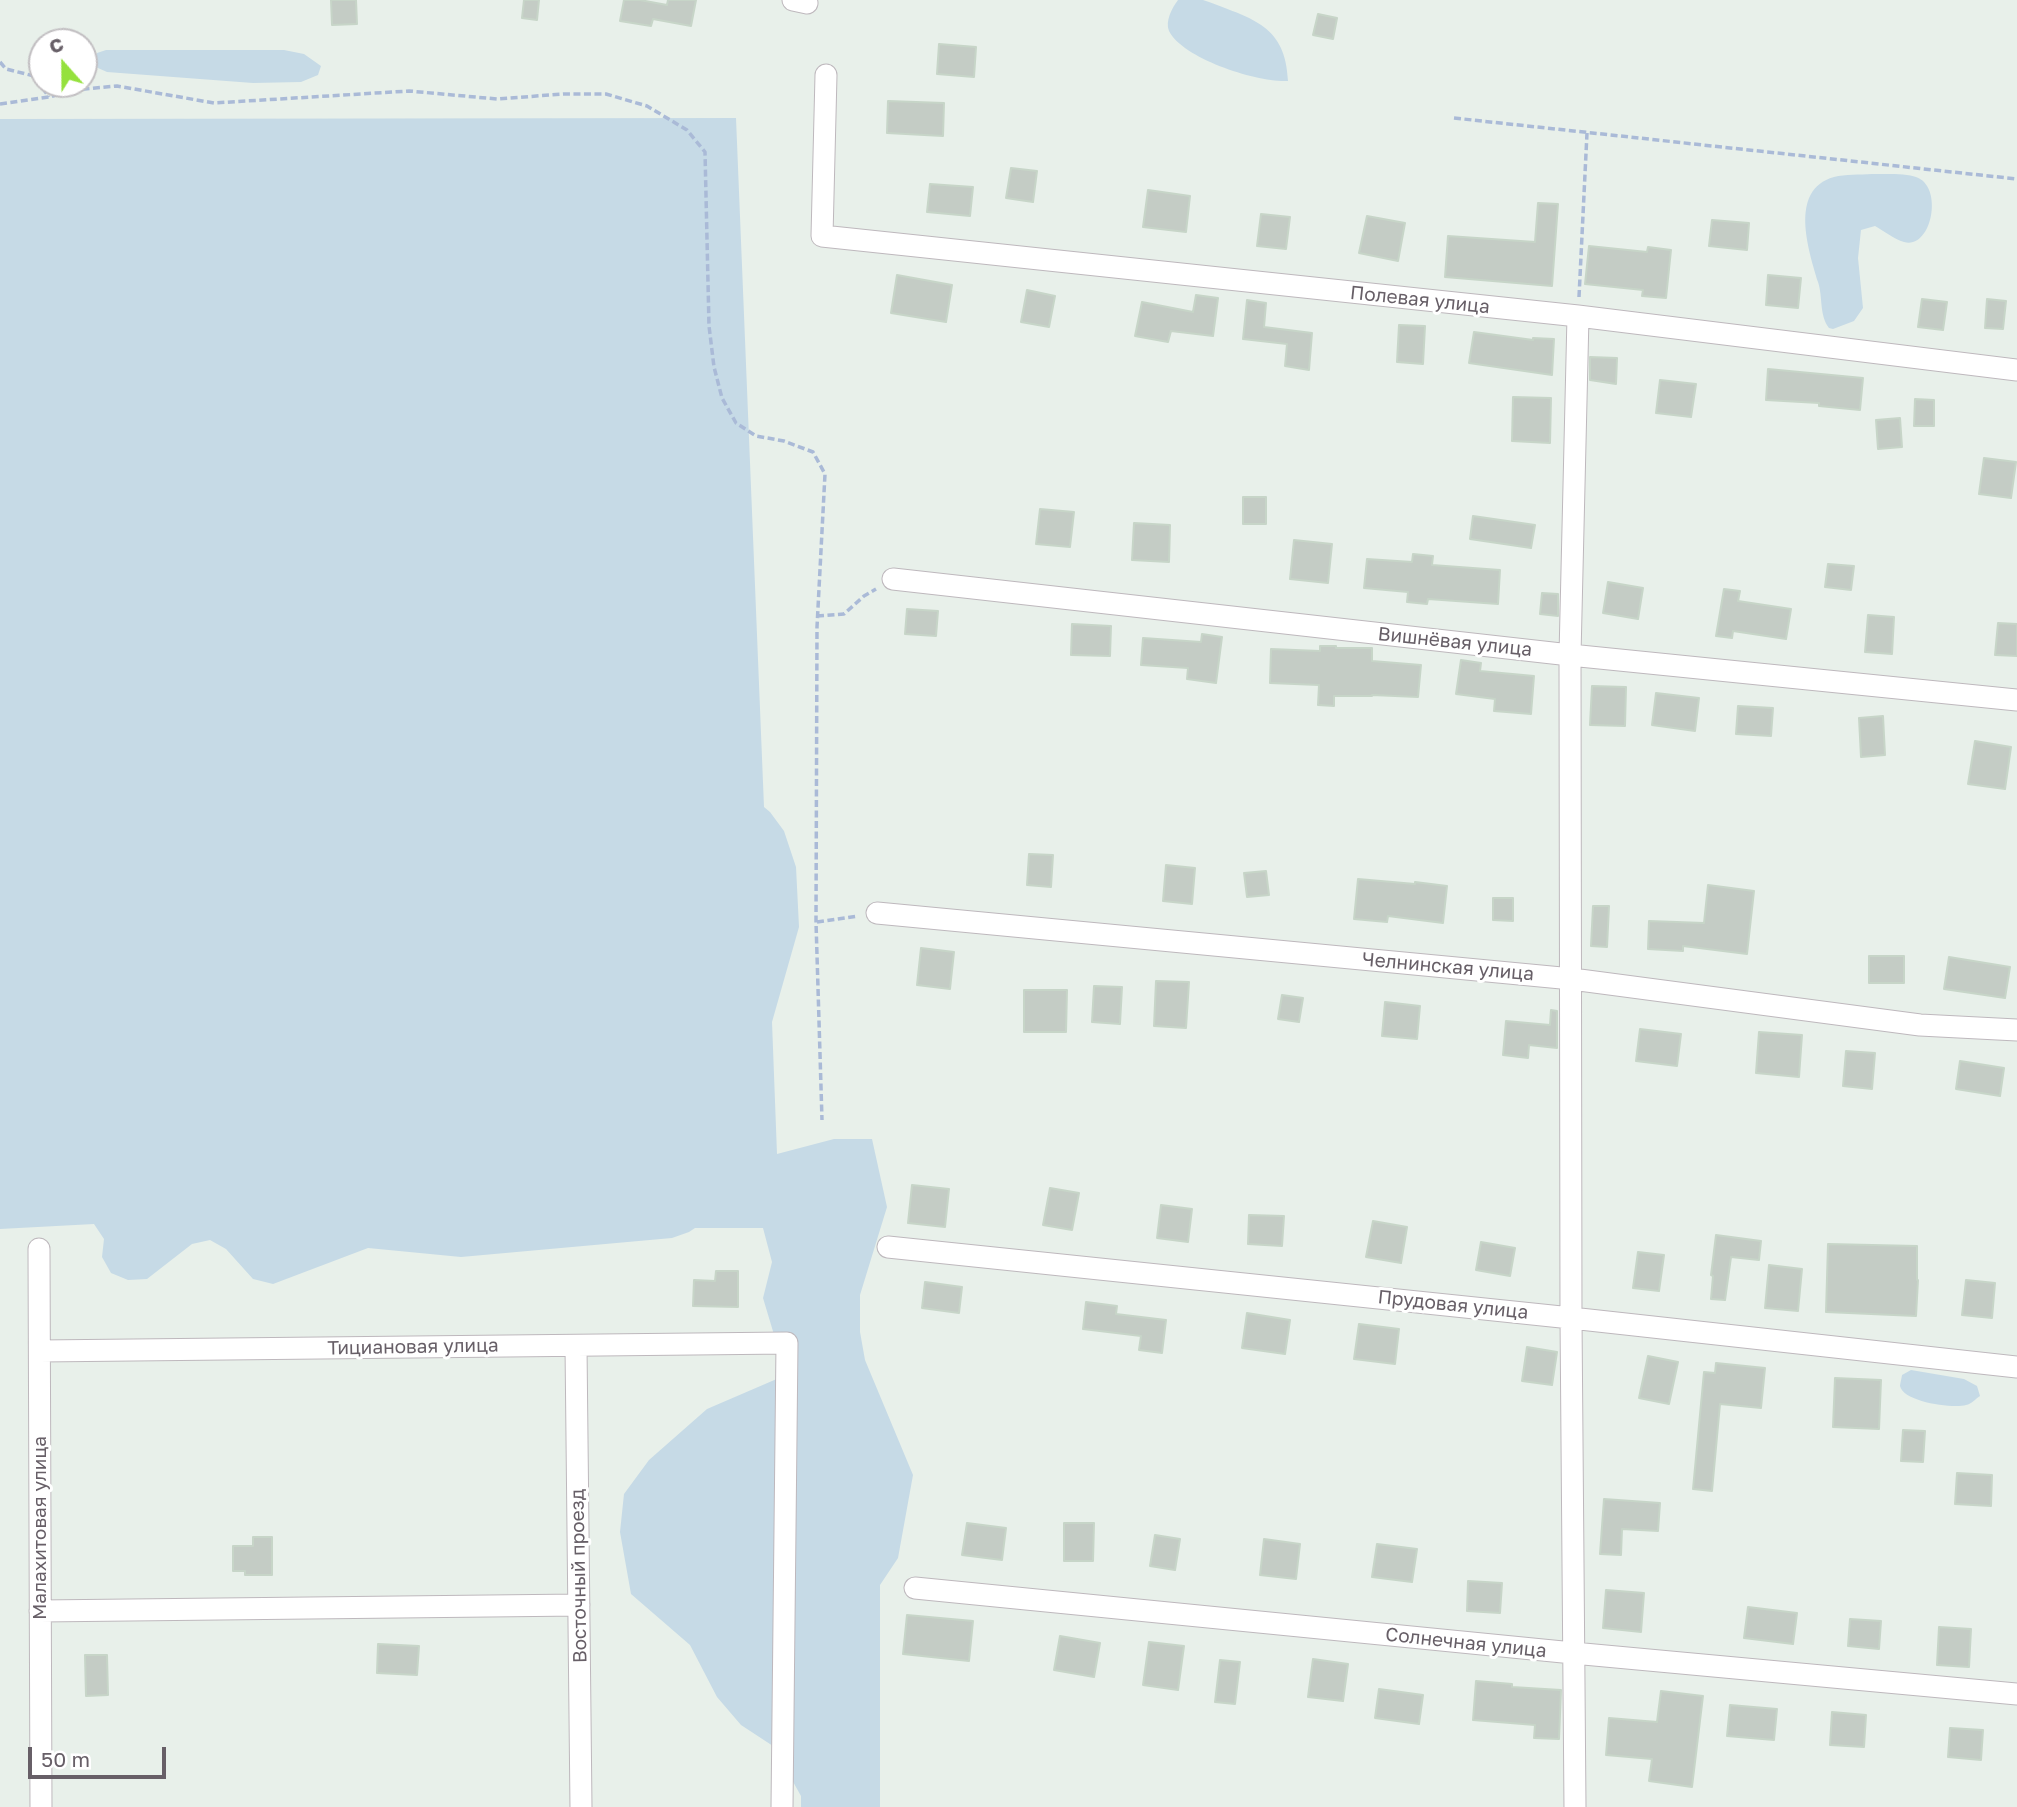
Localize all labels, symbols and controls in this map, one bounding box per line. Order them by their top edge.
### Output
north arrow [28,28,98,98]
text: С [46,32,66,58]
street label: Полевая улица [1349,281,1491,319]
street label: Вишнёвая улица [1377,623,1533,661]
street label: Челнинская улица [1361,948,1535,986]
street label: Прудовая улица [1377,1286,1529,1324]
street label: Тициановая улица [327,1334,499,1360]
street label: Малахитовая улица [29,1436,51,1620]
street label: Восточный проезд [566,1489,592,1663]
street label: Солнечная улица [1384,1623,1548,1663]
scale bar [32,1734,170,1778]
text: 50 m [41,1746,90,1772]

